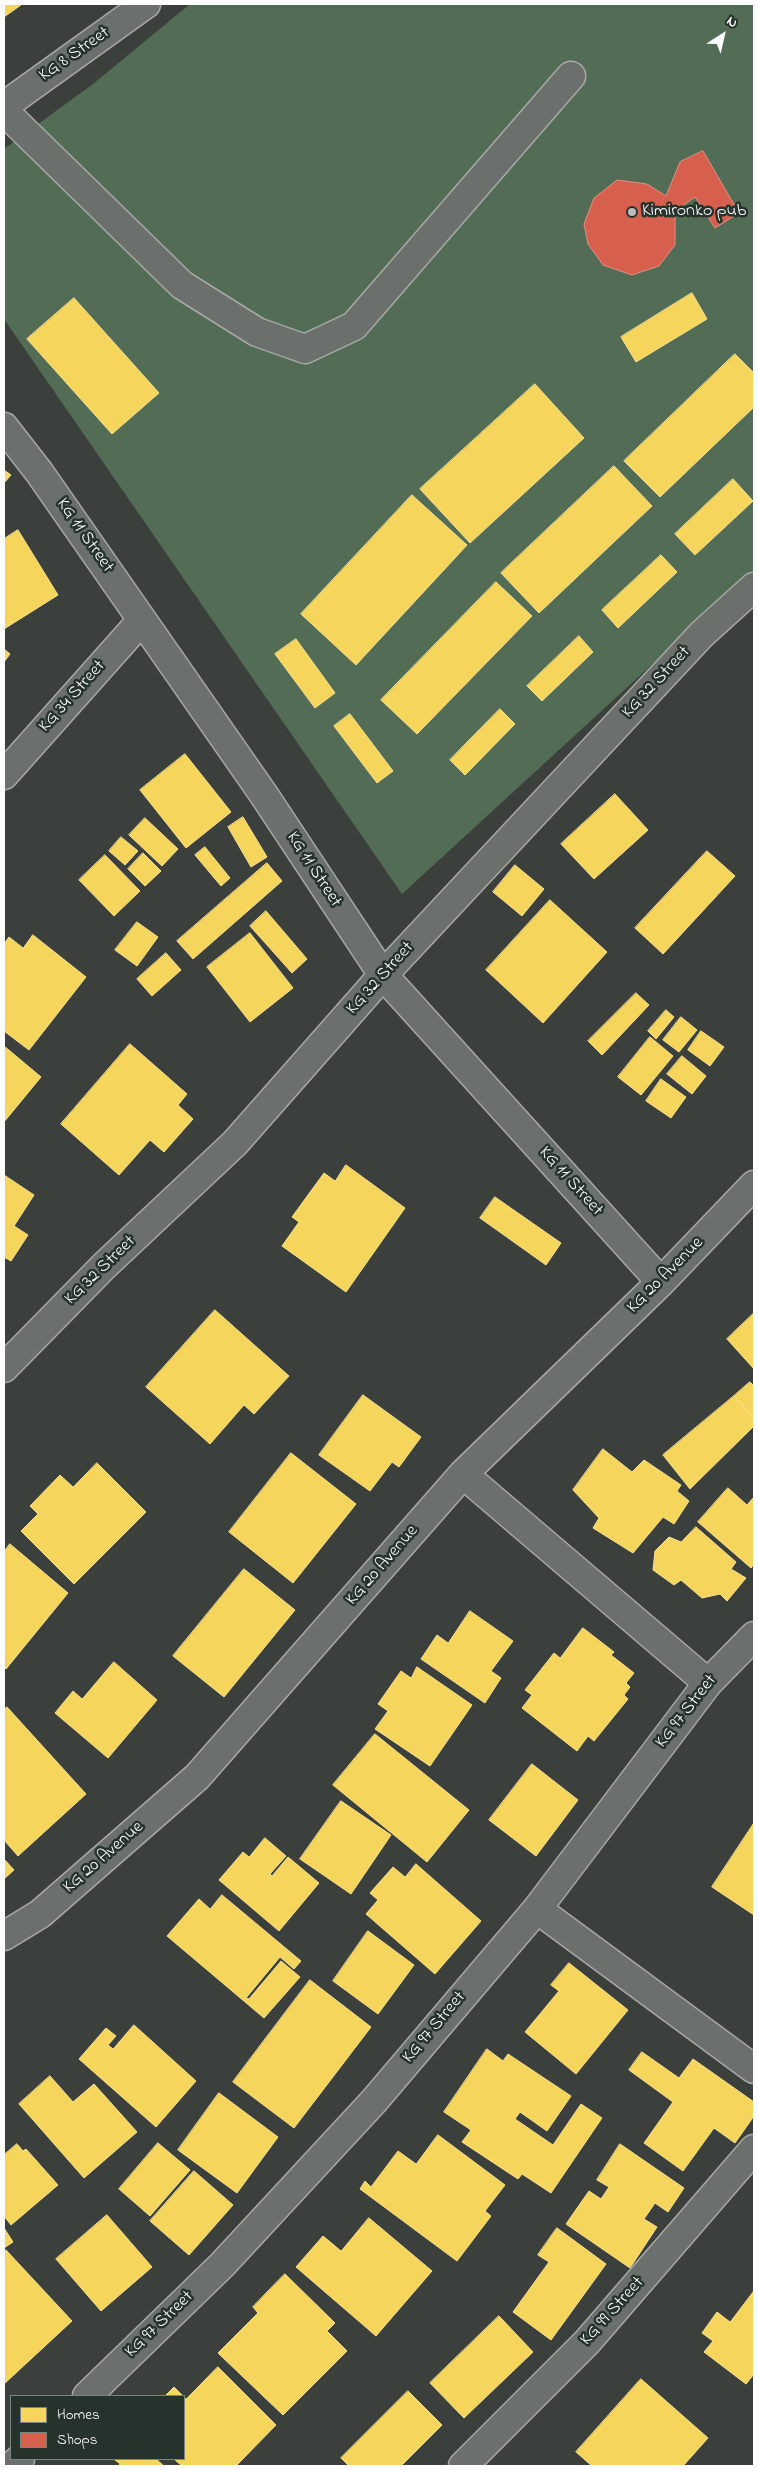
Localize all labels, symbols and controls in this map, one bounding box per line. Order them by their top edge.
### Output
north arrow [698,10,748,60]
text: N [722,11,742,34]
street label: KG 8 Street [36,23,114,87]
place label: Kimironko pub [642,201,746,223]
marker: Kimironko pub [626,206,638,218]
street label: KG 11 Street [51,495,117,577]
street label: KG 32 Street [618,642,696,724]
street label: KG 34 Street [35,657,111,737]
street label: KG 11 Street [281,828,345,912]
street label: KG 32 Street [343,938,419,1020]
street label: KG 11 Street [533,1143,607,1221]
street label: KG 32 Street [61,1232,141,1310]
street label: KG 20 Avenue [623,1233,709,1319]
street label: KG 20 Avenue [342,1521,424,1611]
street label: KG 97 Street [652,1671,722,1753]
street label: KG 20 Avenue [59,1817,149,1899]
street label: KG 97 Street [399,1988,471,2068]
street label: KG 99 Street [576,2273,650,2351]
street label: KG 97 Street [121,2287,199,2363]
legend [10,2395,185,2460]
text: Homes [57,2404,100,2426]
text: Shops [57,2429,97,2451]

